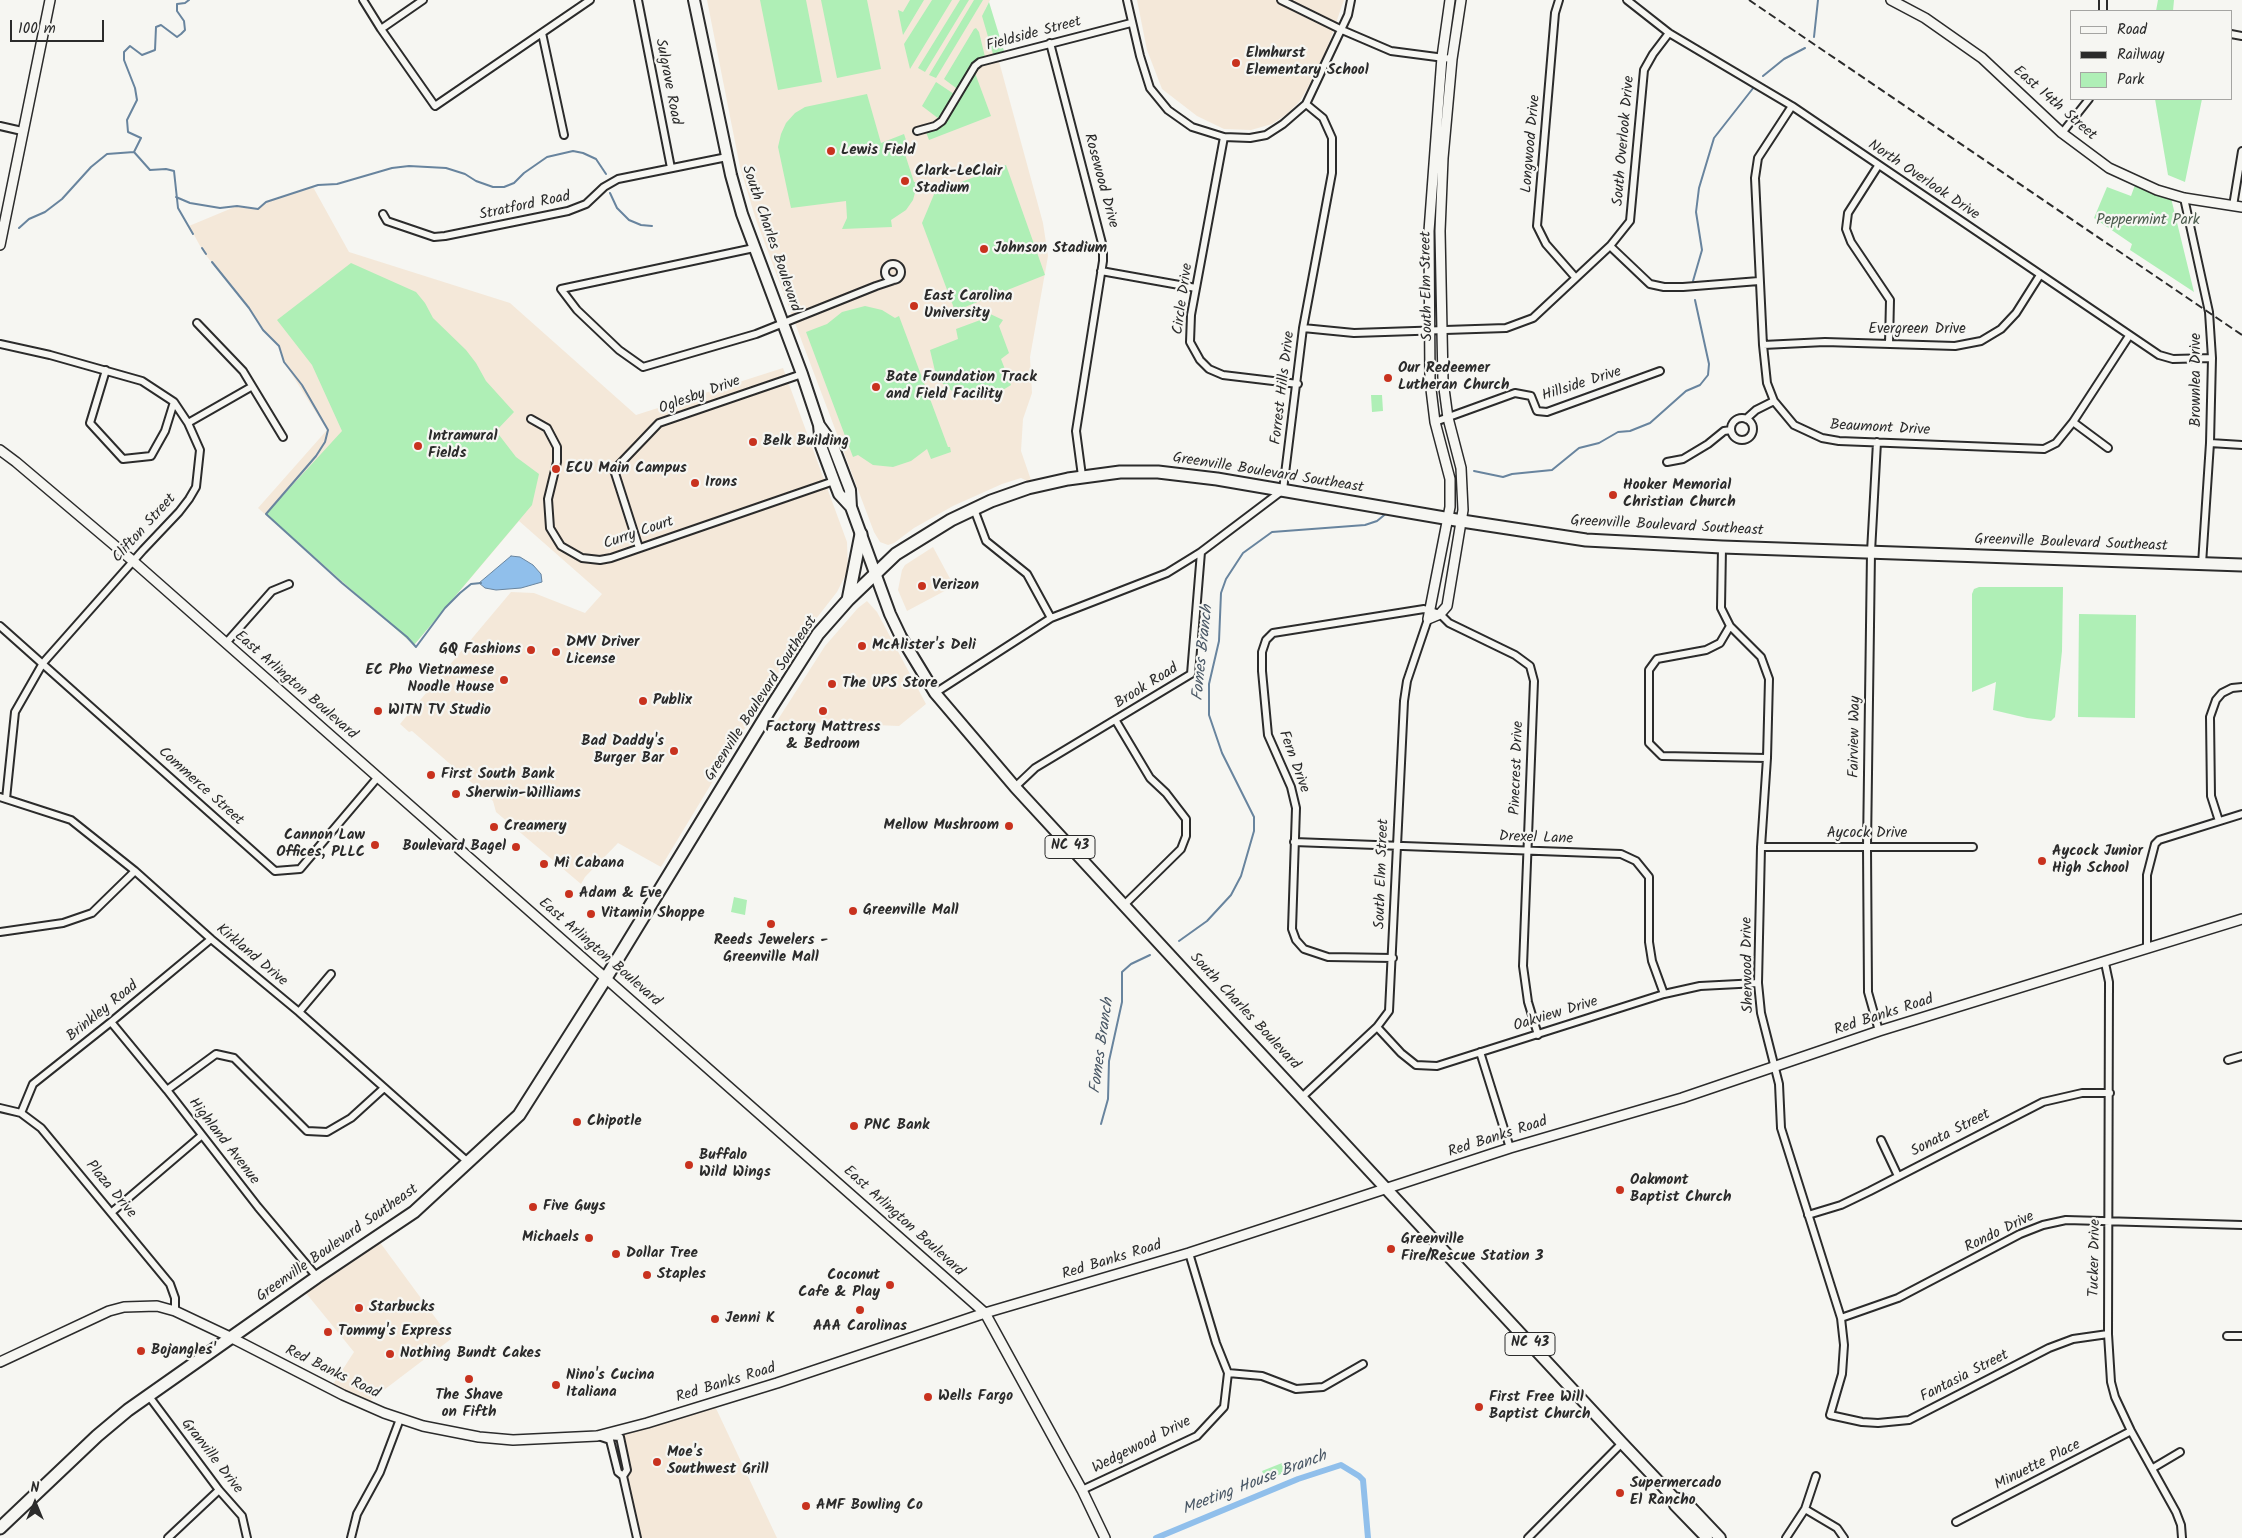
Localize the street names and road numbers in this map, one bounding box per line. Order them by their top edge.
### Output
street label: Fieldside Street [985,14,1083,56]
street label: Sulgrave Road [650,38,684,126]
street label: East 14th Street [2009,63,2099,145]
street label: South Overlook Drive [1610,75,1640,207]
street label: Longwood Drive [1519,94,1545,194]
street label: Rosewood Drive [1079,132,1121,230]
street label: North Overlook Drive [1864,137,1982,225]
street label: South Charles Boulevard [737,164,803,314]
street label: Stratford Road [478,189,572,225]
street label: South Elm Street [1418,231,1438,341]
street label: Circle Drive [1170,262,1198,336]
street label: Evergreen Drive [1868,321,1966,339]
street label: Forrest Hills Drive [1268,330,1300,446]
street label: Brownlea Drive [2188,333,2206,427]
street label: Hillside Drive [1540,364,1624,406]
street label: Oglesby Drive [657,373,743,419]
street label: Beaumont Drive [1829,417,1931,441]
street label: Greenville Boulevard Southeast [1171,450,1365,498]
street label: Clifton Street [109,491,181,567]
street label: Greenville Boulevard Southeast [1570,513,1764,541]
street label: Curry Court [602,514,676,554]
street label: Greenville Boulevard Southeast [1974,532,2168,556]
street label: Greenville Boulevard Southeast [702,613,822,785]
street label: East Arlington Boulevard [230,628,360,744]
street label: Brook Road [1112,660,1182,714]
street label: Fairview Way [1846,696,1866,778]
street label: Pinecrest Drive [1507,721,1529,815]
street label: Fern Drive [1273,728,1313,796]
street label: Commerce Street [154,744,246,830]
street label: South Elm Street [1372,819,1394,929]
street label: Aycock Drive [1827,825,1907,843]
street label: Drexel Lane [1499,829,1573,849]
road number: NC 43 [1045,836,1095,859]
street label: East Arlington Boulevard [534,895,664,1011]
street label: Sherwood Drive [1739,917,1759,1013]
street label: Kirkland Drive [212,921,290,991]
street label: South Charles Boulevard [1185,950,1303,1074]
street label: Brinkley Road [64,978,142,1046]
street label: Red Banks Road [1832,992,1936,1040]
street label: Oakview Drive [1512,994,1600,1036]
street label: Highland Avenue [184,1095,262,1189]
street label: Sonata Street [1908,1106,1994,1162]
street label: Red Banks Road [1446,1114,1550,1162]
street label: Plaza Drive [81,1157,139,1223]
street label: East Arlington Boulevard [839,1163,967,1281]
street label: Greenville Boulevard Southeast [254,1181,422,1307]
street label: Rondo Drive [1962,1208,2038,1258]
street label: Tucker Drive [2086,1219,2106,1297]
street label: Red Banks Road [1060,1237,1164,1285]
road number: NC 43 [1505,1332,1555,1356]
street label: Red Banks Road [282,1342,382,1404]
street label: Fantasia Street [1918,1347,2012,1407]
street label: Red Banks Road [674,1360,778,1408]
street label: Wedgewood Drive [1090,1413,1194,1479]
street label: Granville Drive [176,1416,246,1498]
street label: Minuette Place [1992,1437,2084,1495]

